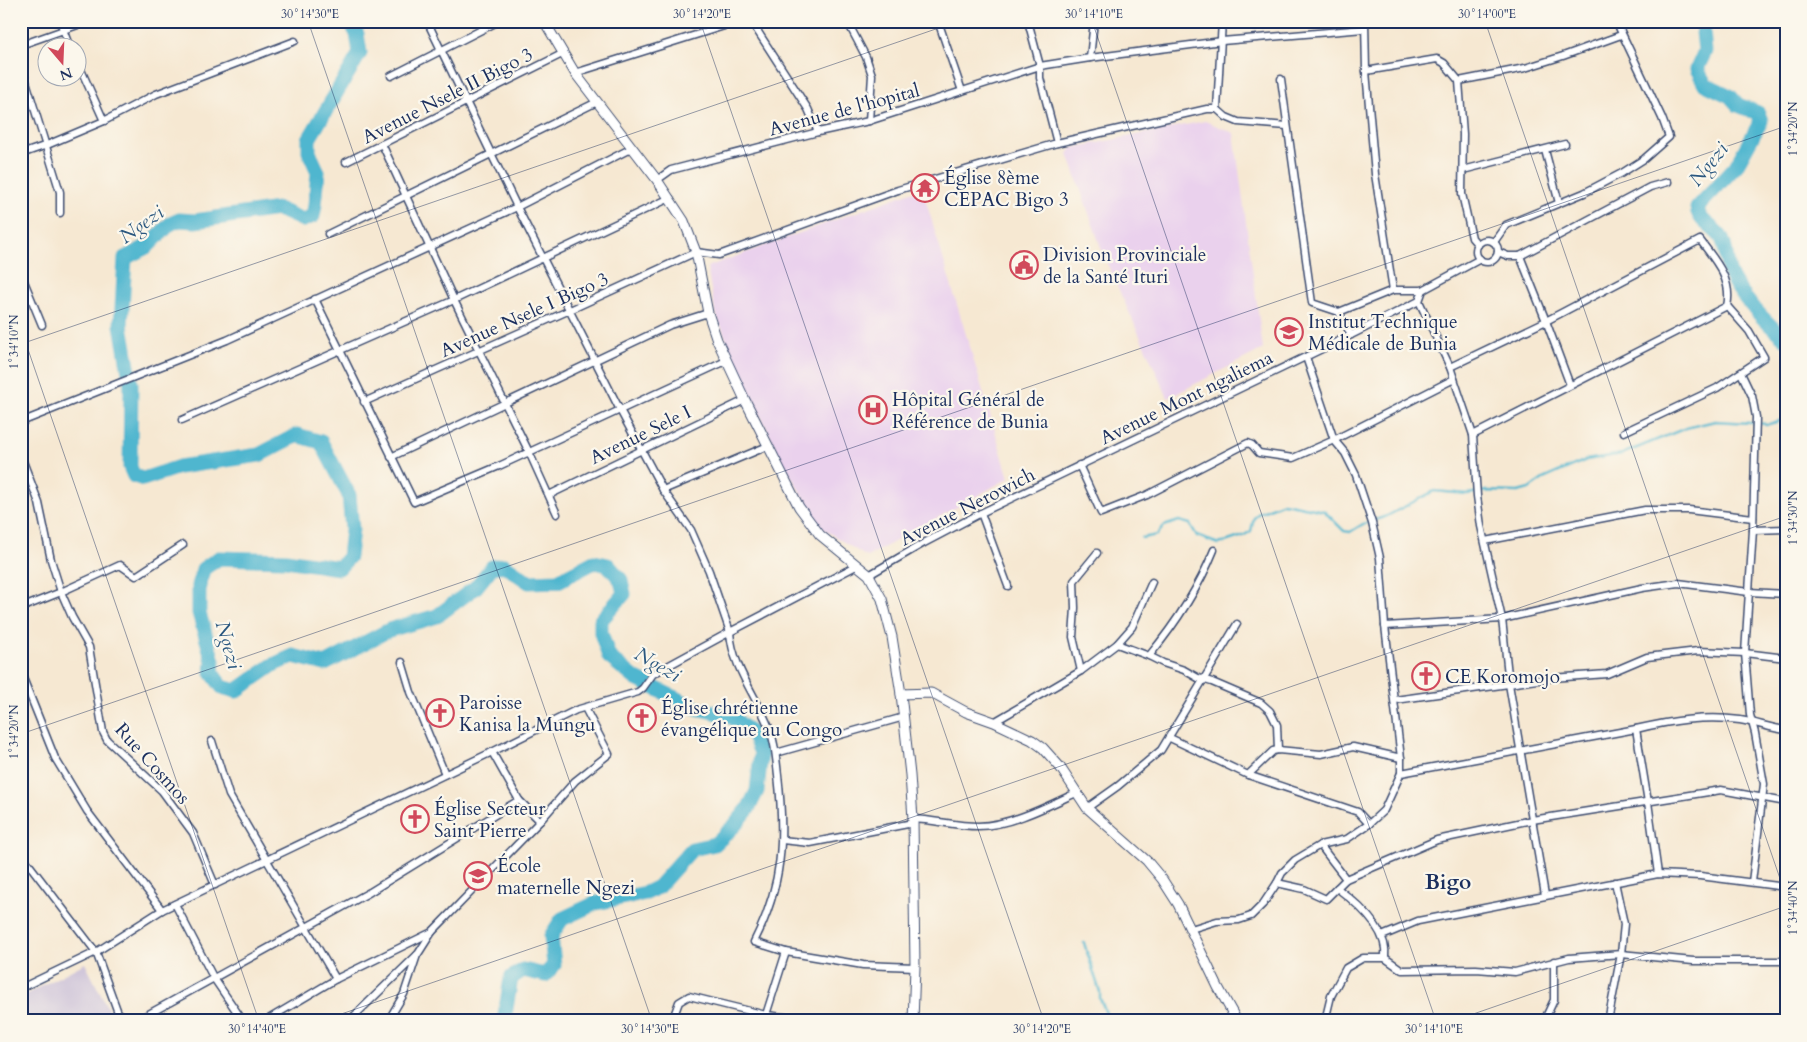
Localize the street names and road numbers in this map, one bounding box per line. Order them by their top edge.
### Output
street label: Avenue Nsele II Bigo 3 [358,42,537,150]
street label: Avenue de l'hopital [766,77,923,143]
street label: Avenue Nsele I Bigo 3 [436,266,613,364]
street label: Avenue Mont ngaliema [1096,345,1277,451]
street label: Avenue Sele I [585,399,696,471]
street label: Avenue Nerowich [895,461,1040,552]
street label: Rue Cosmos [109,717,196,810]

